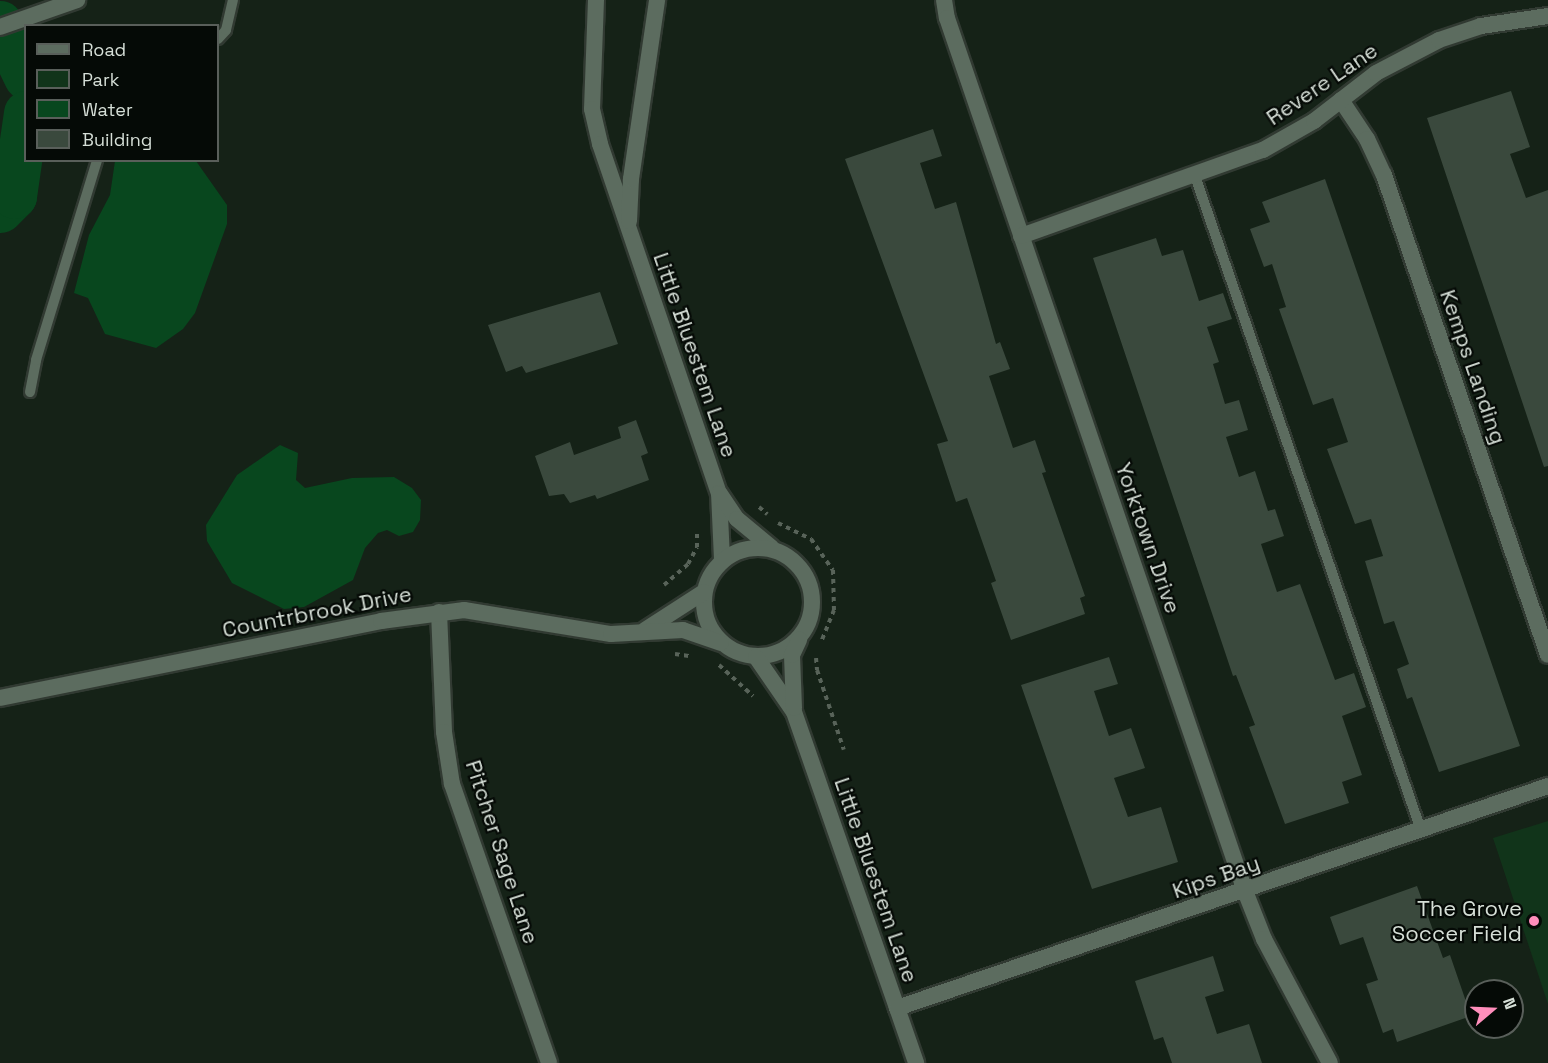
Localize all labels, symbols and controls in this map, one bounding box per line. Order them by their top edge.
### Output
legend [24,24,219,162]
street label: Revere Lane [1261,37,1383,131]
text: Road [82,38,126,61]
text: Park [82,68,119,91]
text: Water [82,98,133,121]
text: Building [82,128,152,151]
street label: Little Bluestem Lane [648,249,742,461]
street label: Kemps Landing [1434,286,1512,448]
street label: Yorktown Drive [1110,459,1186,617]
street label: Countrbrook Drive [220,581,414,643]
street label: Pitcher Sage Lane [460,757,544,947]
street label: Little Bluestem Lane [829,774,923,986]
street label: Kips Bay [1169,850,1263,904]
place label: The Grove Soccer Field [1392,895,1522,946]
marker: The Grove Soccer Field [1527,914,1541,928]
north arrow [1464,979,1524,1039]
text: N [1498,995,1521,1012]

